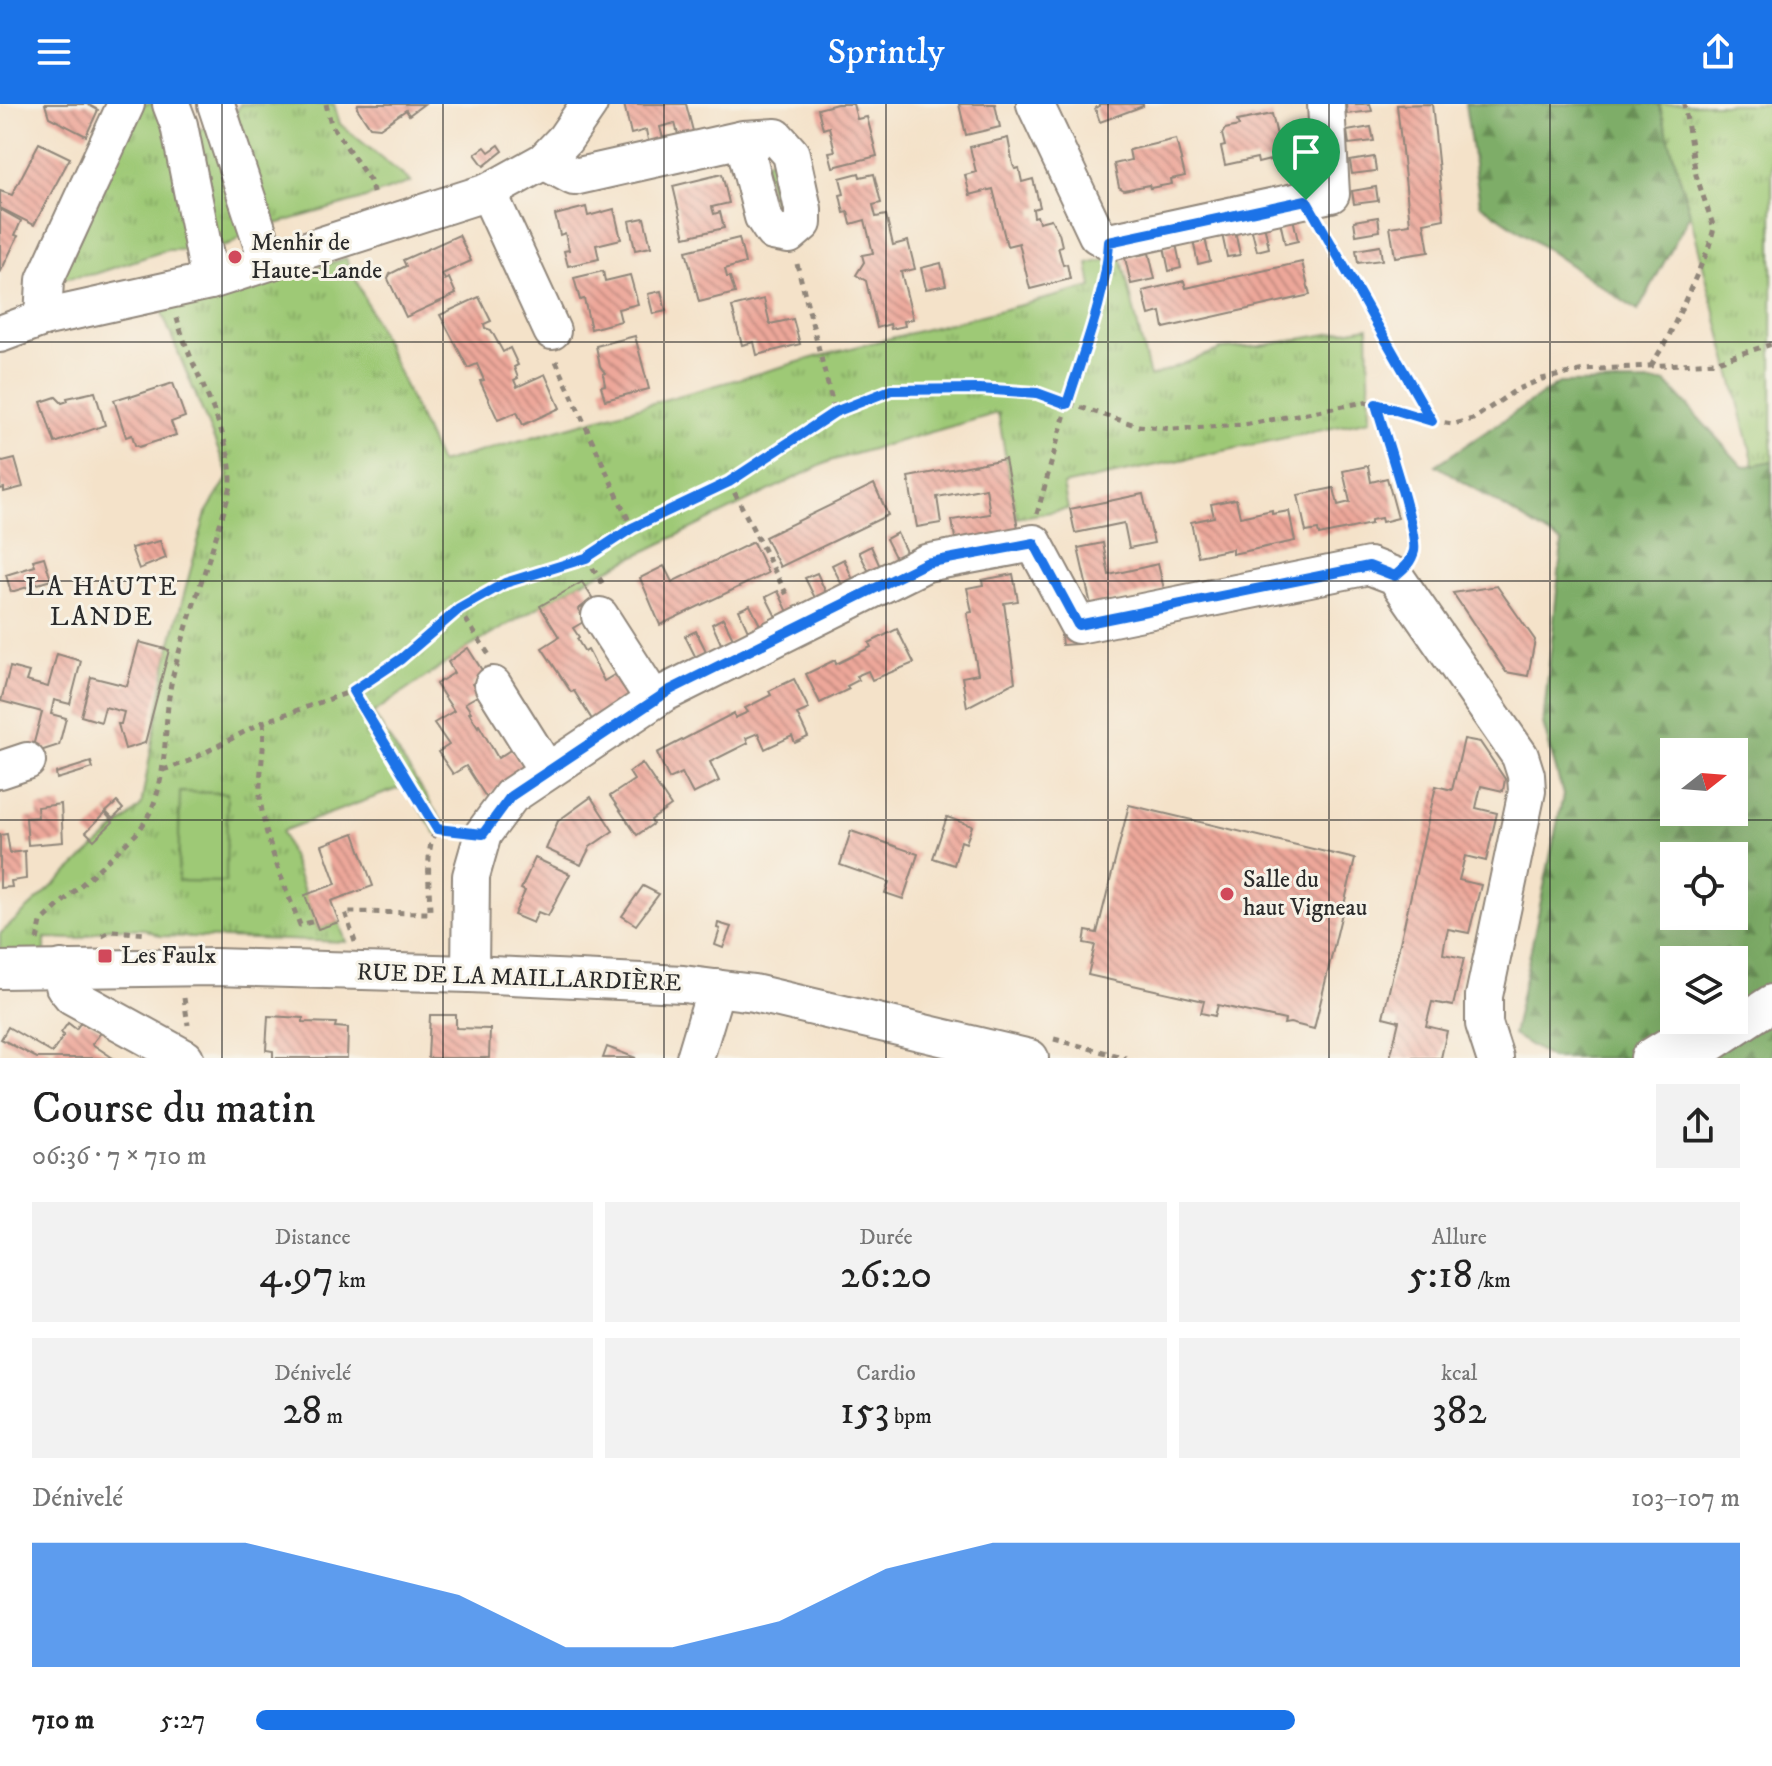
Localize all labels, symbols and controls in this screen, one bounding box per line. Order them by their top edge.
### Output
icon: menu [32,30,76,74]
text: Sprintly [827,30,945,75]
icon: share [1696,30,1740,74]
pin [1272,118,1340,200]
icon: arrive [1284,130,1328,174]
place label: Menhir de Haute-Lande [251,228,382,286]
marker: Menhir de Haute-Lande [226,248,244,266]
district label: LA HAUTE LANDE [25,571,179,634]
north arrow [1660,738,1748,826]
map controls [1660,738,1748,1034]
button: locate [1660,842,1748,930]
place label: Salle du haut Vigneau [1243,865,1367,923]
marker: Salle du haut Vigneau [1218,885,1236,903]
place label: Les Faulx [121,941,216,971]
button: layers [1660,946,1748,1034]
marker: Les Faulx [96,947,114,965]
street label: RUE DE LA MAILLARDIÈRE [356,957,682,999]
text: Course du matin [32,1082,315,1137]
button: share [1656,1084,1740,1168]
text: 06:36 · 7 × 710 m [32,1140,206,1173]
text: Distance [275,1224,351,1251]
text: Durée [859,1224,913,1251]
text: Allure [1432,1224,1487,1251]
text: 4.97 [259,1251,334,1301]
text: 26:20 [840,1251,932,1301]
text: 5:18 [1408,1251,1473,1301]
text: km [334,1267,366,1294]
text: /km [1473,1267,1511,1294]
text: Dénivelé [274,1360,351,1387]
text: Cardio [856,1360,916,1387]
text: kcal [1441,1360,1477,1387]
text: 28 [282,1387,322,1437]
text: 153 [840,1387,889,1437]
text: 382 [1432,1387,1487,1437]
text: m [322,1403,343,1430]
text: bpm [889,1403,932,1430]
text: Dénivelé [32,1482,123,1515]
text: 103–107 m [1631,1482,1740,1515]
text: 710 m [32,1704,94,1737]
text: 5:27 [160,1704,206,1737]

